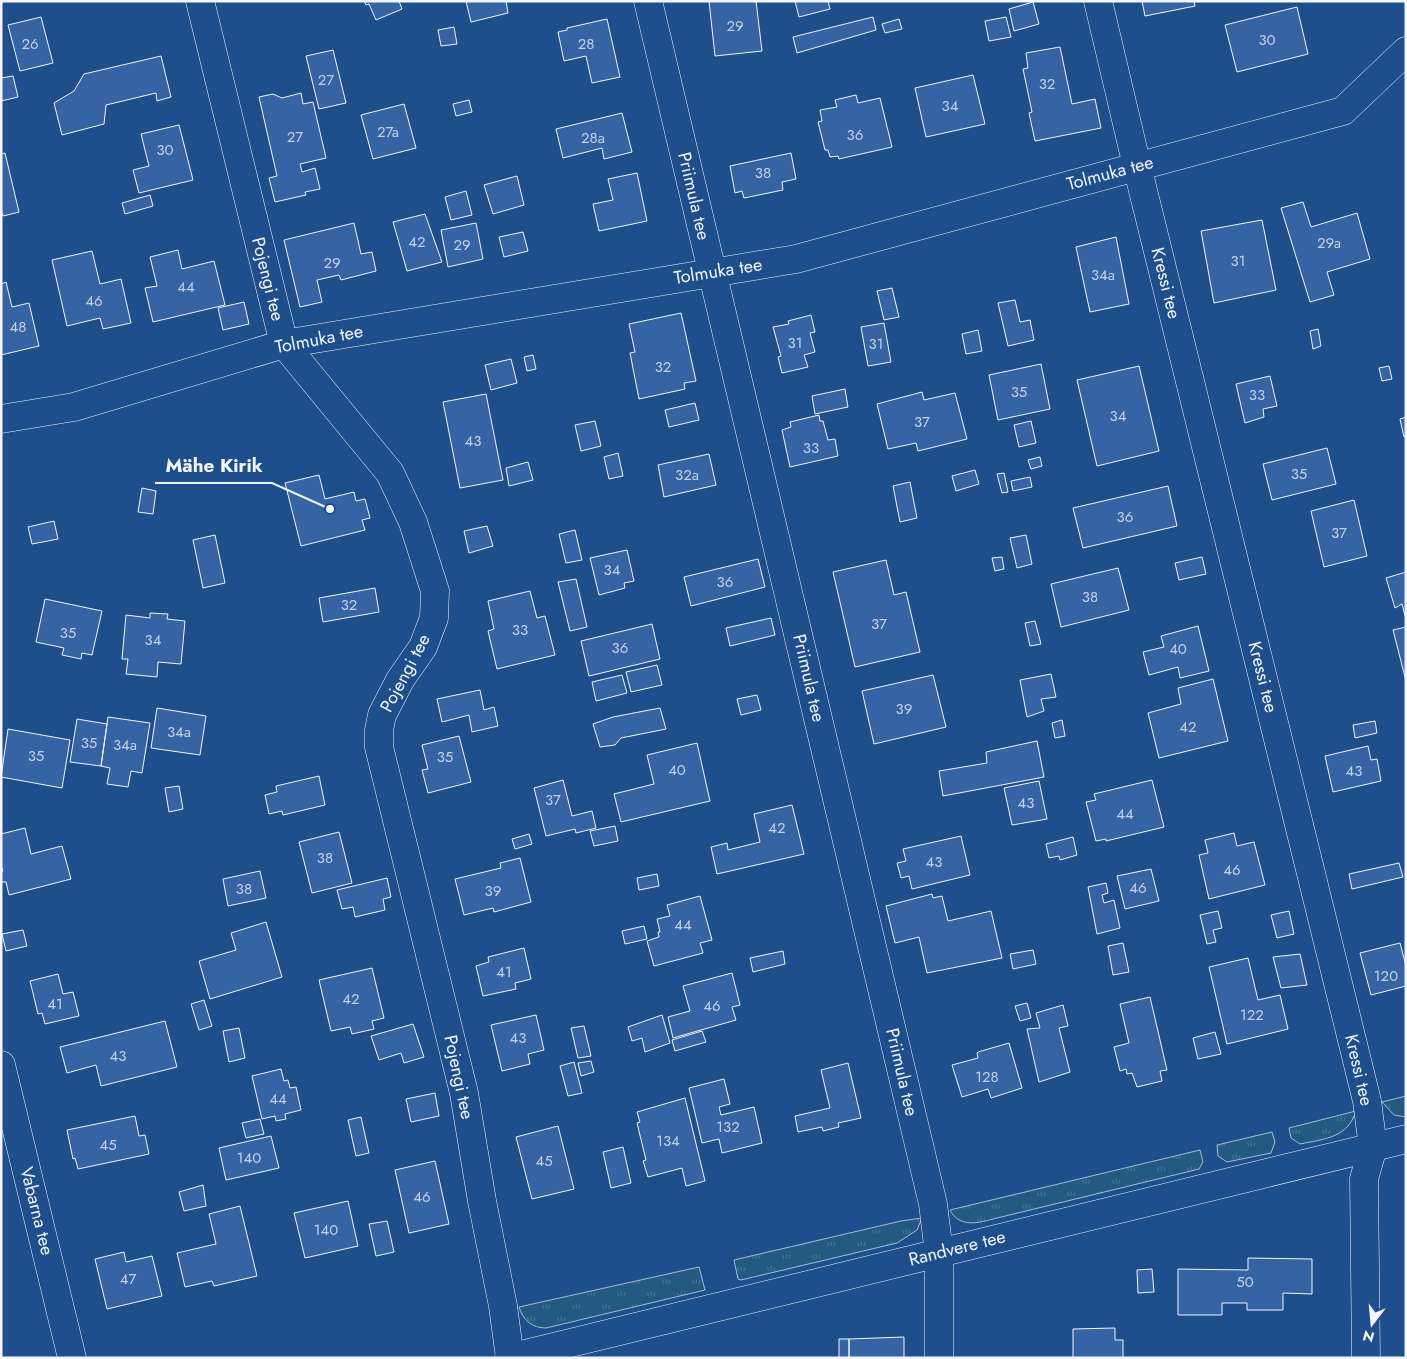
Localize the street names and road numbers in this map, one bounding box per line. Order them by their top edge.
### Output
street label: Priimula tee [671,149,717,243]
street label: Tolmuka tee [1064,149,1156,197]
street label: Pojengi tee [245,234,291,324]
street label: Kressi tee [1145,245,1187,321]
street label: Tolmuka tee [672,251,764,291]
street label: Tolmuka tee [273,318,365,360]
street label: Pojengi tee [373,629,437,717]
street label: Priimula tee [786,631,832,725]
street label: Kressi tee [1242,639,1284,715]
street label: Priimula tee [879,1025,925,1119]
street label: Pojengi tee [437,1032,481,1122]
street label: Kressi tee [1338,1032,1380,1108]
street label: Vabarna tee [13,1164,61,1258]
street label: Randvere tee [906,1223,1008,1273]

